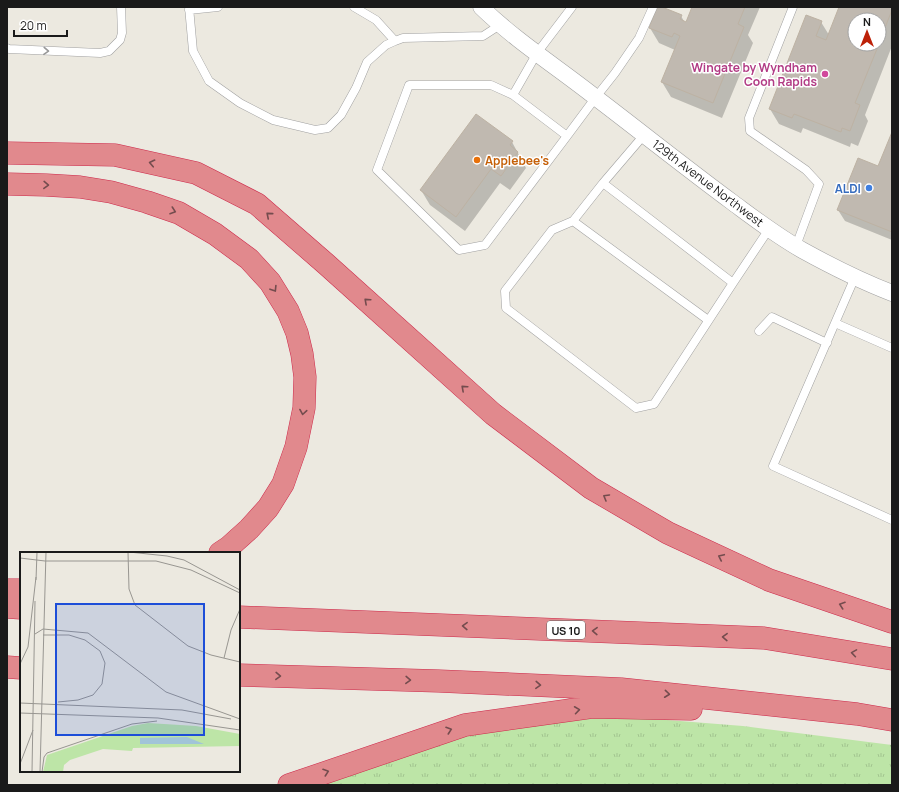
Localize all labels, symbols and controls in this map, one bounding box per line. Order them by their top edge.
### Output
scale bar [14,12,67,38]
north arrow [847,12,887,52]
text: N [863,14,871,29]
text: 20 m [20,17,47,34]
one-way arrow [43,47,49,55]
place label: Wingate by Wyndham Coon Rapids [691,59,818,90]
marker: Wingate by Wyndham Coon Rapids [820,69,830,79]
street label: 129th Avenue Northwest [649,135,767,231]
place label: Applebee's [485,152,549,169]
marker: Applebee's [472,155,482,165]
one-way arrow [149,160,155,168]
place label: ALDI [835,180,861,197]
one-way arrow [43,181,49,189]
marker: ALDI [864,183,874,193]
one-way arrow [169,206,176,214]
one-way arrow [267,213,274,220]
one-way arrow [270,285,277,292]
one-way arrow [364,298,372,305]
one-way arrow [461,385,469,392]
one-way arrow [299,409,308,415]
one-way arrow [603,494,610,501]
inset map [20,552,240,772]
one-way arrow [718,554,725,562]
one-way arrow [838,601,845,609]
road number: US 10 [547,621,585,639]
one-way arrow [462,622,468,630]
one-way arrow [592,627,598,636]
one-way arrow [722,632,728,641]
one-way arrow [850,649,857,658]
one-way arrow [275,672,281,680]
one-way arrow [405,676,411,684]
one-way arrow [535,681,541,689]
one-way arrow [664,689,671,698]
one-way arrow [574,706,580,715]
one-way arrow [445,727,452,735]
one-way arrow [322,769,329,777]

